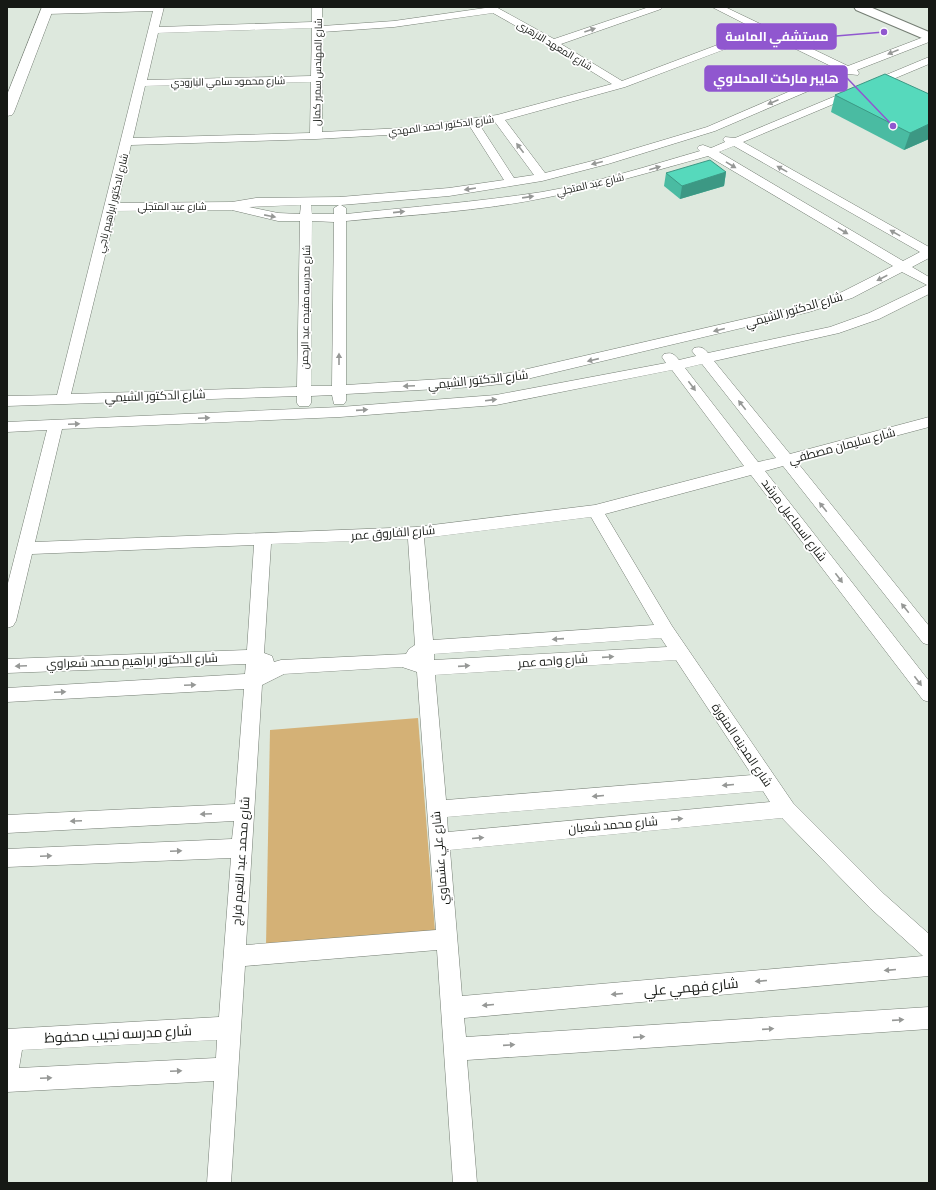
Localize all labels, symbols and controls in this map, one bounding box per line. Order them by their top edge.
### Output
street label: شارع المهندس سمير كمال [310,18,325,126]
street label: شارع المعهد الازهرى [515,18,595,73]
callout: مستشفي الماسة [717,24,836,49]
one-way arrow [584,27,596,33]
text: مستشفي الماسة [725,28,829,48]
one-way arrow [886,50,898,56]
callout: هايبر ماركت المحلاوي [705,66,847,91]
text: هايبر ماركت المحلاوي [713,70,839,90]
street label: شارع محمود سامي البارودي [171,74,285,90]
one-way arrow [766,100,778,106]
street label: شارع الدكتور احمد المهدي [387,113,495,139]
one-way arrow [516,142,524,153]
street label: شارع الدكتور ابراهيم ناجي [94,152,132,254]
one-way arrow [591,161,604,167]
one-way arrow [725,161,737,168]
one-way arrow [649,165,661,171]
one-way arrow [776,165,788,172]
street label: شارع عبد المتجلي [555,170,625,200]
one-way arrow [464,186,476,192]
one-way arrow [522,194,534,200]
street label: شارع عبد المتجلي [137,200,207,214]
one-way arrow [393,209,405,215]
one-way arrow [264,213,276,219]
one-way arrow [837,228,849,235]
one-way arrow [889,229,901,236]
street label: شارع مدرسه مفيده عبد الرحمن [298,245,313,369]
one-way arrow [877,275,888,281]
street label: شارع الدكتور الشيمي [743,288,845,334]
one-way arrow [713,327,725,333]
one-way arrow [336,352,342,365]
one-way arrow [586,357,599,363]
street label: شارع الدكتور الشيمي [427,367,529,395]
one-way arrow [687,380,696,391]
one-way arrow [403,383,415,390]
street label: شارع الدكتور الشيمي [104,386,206,408]
one-way arrow [485,397,497,403]
one-way arrow [738,400,746,411]
one-way arrow [356,407,368,414]
one-way arrow [198,414,210,421]
one-way arrow [68,420,80,427]
street label: شارع سليمان مصطفي [787,424,898,470]
street label: شارع اسماعيل مرشد [758,476,830,565]
one-way arrow [819,501,827,512]
street label: شارع الفاروق عمر [349,522,436,544]
one-way arrow [834,573,843,584]
one-way arrow [900,602,909,613]
one-way arrow [552,635,564,642]
street label: شارع الدكتور ابراهيم محمد شعراوي [46,650,218,674]
street label: شارع واحه عمر [517,651,589,671]
one-way arrow [602,654,614,661]
one-way arrow [14,663,27,669]
one-way arrow [458,663,471,669]
one-way arrow [913,676,922,687]
one-way arrow [184,682,197,688]
one-way arrow [54,689,67,695]
street label: شارع المدينه المنورة [708,700,776,790]
one-way arrow [722,782,734,788]
one-way arrow [592,792,604,799]
street label: شارع محمد عبد النعيم فراج [229,796,253,926]
street label: شارع علي عشماوي [428,810,454,905]
one-way arrow [200,811,212,818]
street label: شارع محمد شعبان [568,813,659,837]
one-way arrow [671,816,683,823]
one-way arrow [70,817,82,824]
one-way arrow [472,835,484,841]
one-way arrow [170,848,183,854]
one-way arrow [40,853,53,859]
one-way arrow [884,966,896,973]
street label: شارع فهمي علي [643,974,739,1003]
one-way arrow [755,978,767,984]
one-way arrow [611,990,623,997]
one-way arrow [482,1002,494,1009]
one-way arrow [892,1017,904,1024]
street label: شارع مدرسه نجيب محفوظ [44,1021,192,1047]
one-way arrow [762,1025,774,1032]
one-way arrow [633,1033,645,1040]
one-way arrow [503,1042,515,1049]
one-way arrow [170,1068,182,1075]
one-way arrow [40,1074,52,1081]

